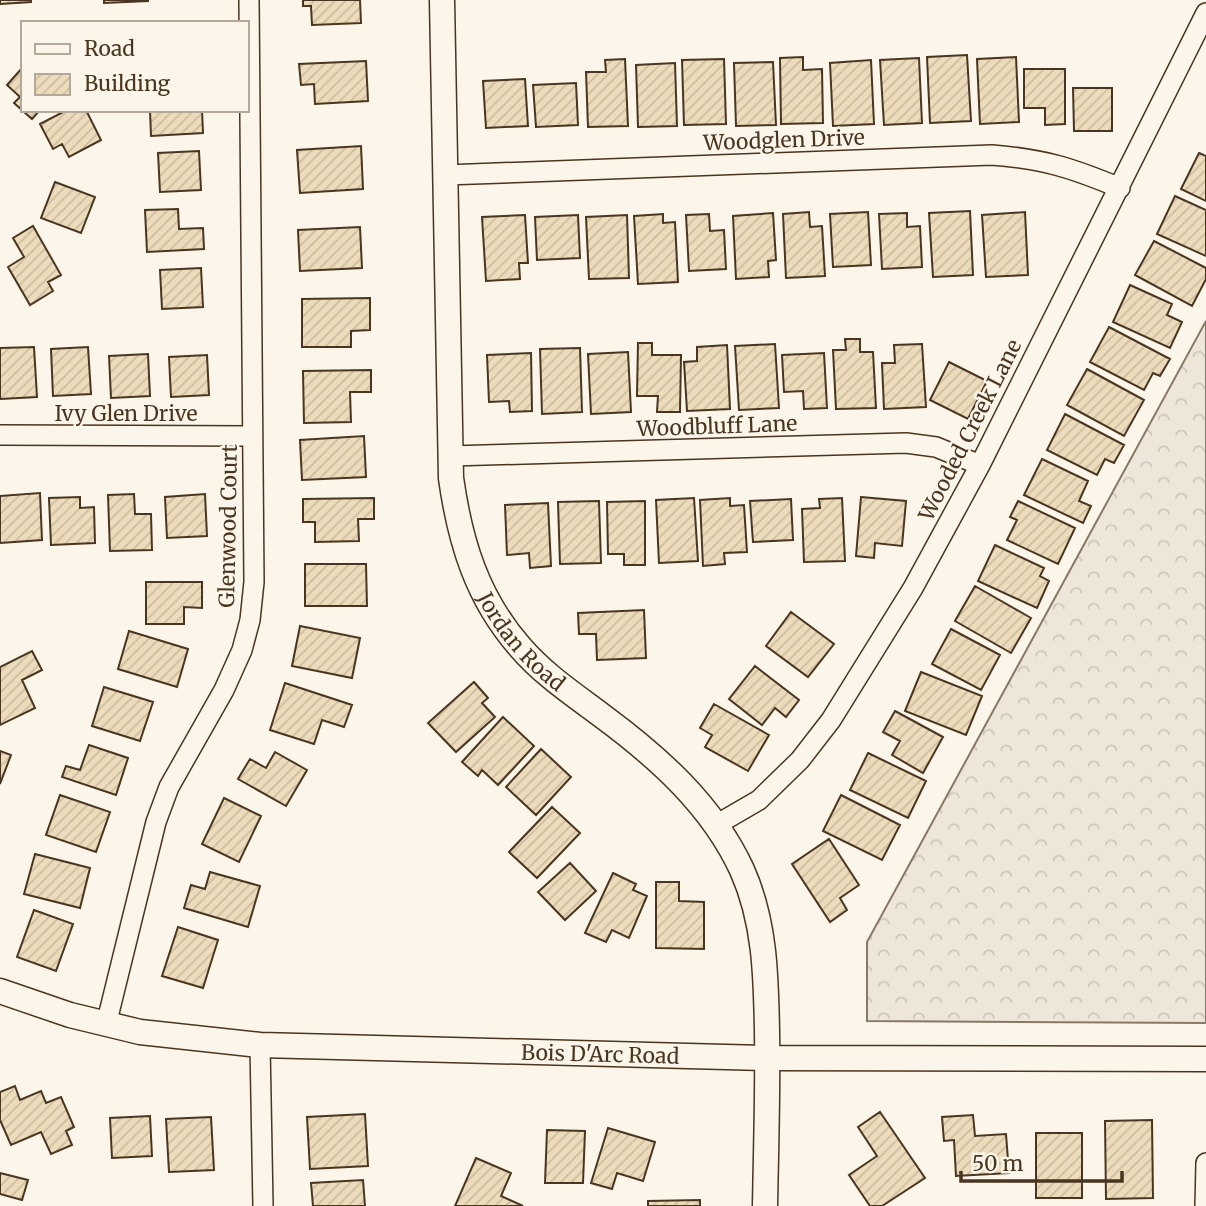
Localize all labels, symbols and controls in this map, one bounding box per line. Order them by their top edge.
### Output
legend [21,21,248,112]
text: Road [84,35,135,62]
text: Building [84,70,171,97]
street label: Woodglen Drive [702,124,865,156]
street label: Wooded Creek Lane [912,335,1027,526]
street label: Ivy Glen Drive [54,400,198,427]
street label: Woodbluff Lane [635,410,798,442]
street label: Glenwood Court [213,444,243,608]
street label: Jordan Road [472,587,571,697]
street label: Bois D'Arc Road [521,1038,680,1069]
scale bar [961,1140,1122,1184]
text: 50 m [972,1150,1023,1177]

